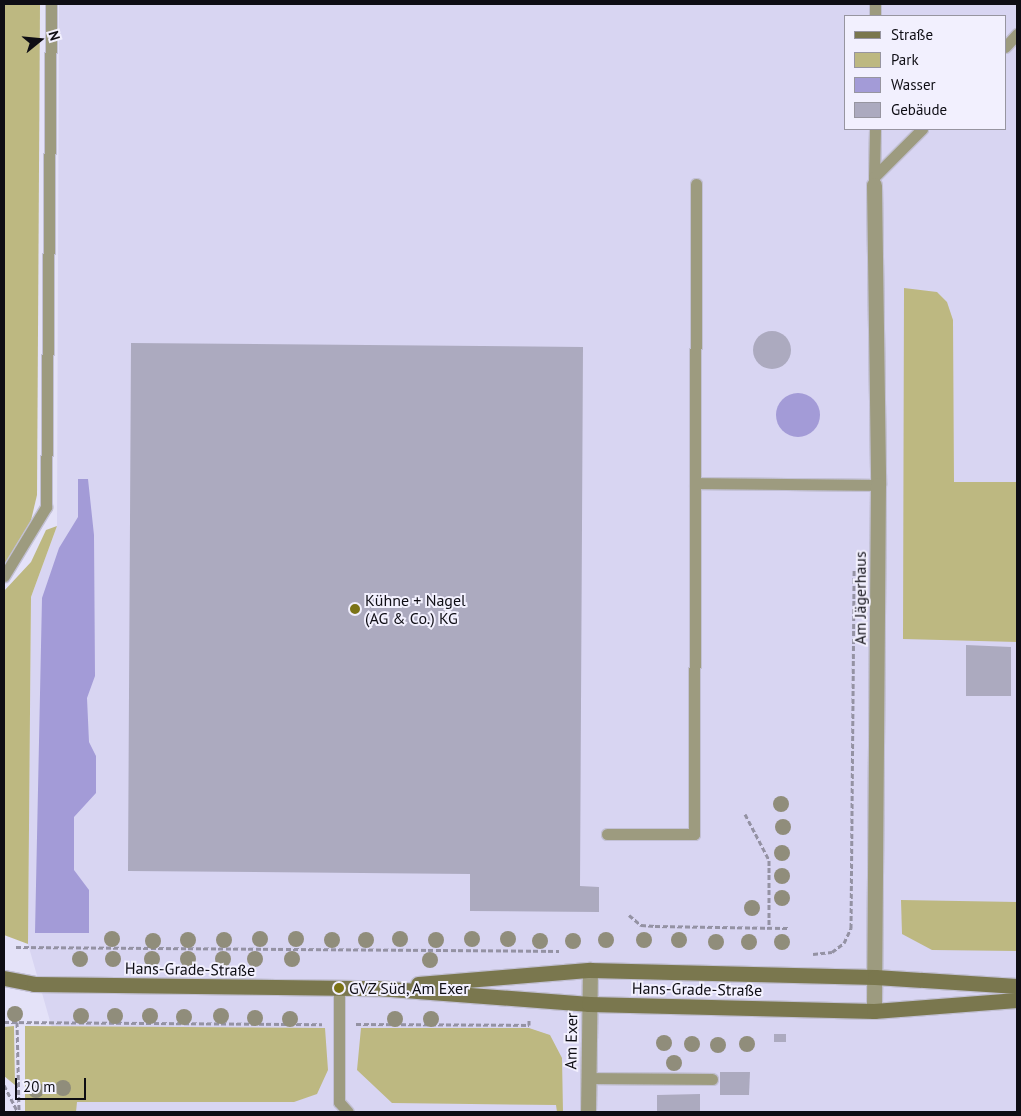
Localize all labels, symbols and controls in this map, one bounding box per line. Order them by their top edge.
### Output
north arrow [15,15,65,65]
legend [844,15,1006,130]
text: Straße [891,25,933,44]
text: N [44,29,64,43]
text: Park [891,50,919,69]
text: Wasser [891,75,936,94]
text: Gebäude [891,100,947,119]
street label: Am Jägerhaus [850,551,870,645]
place label: Kühne + Nagel (AG & Co.) KG [365,590,466,628]
marker: Kühne + Nagel (AG & Co.) KG [349,603,361,615]
street label: Hans-Grade-Straße [125,958,255,980]
place label: GVZ Süd, Am Exer [349,978,471,998]
street label: Hans-Grade-Straße [632,978,762,1000]
marker: GVZ Süd, Am Exer [333,982,345,994]
street label: Am Exer [561,1013,581,1069]
scale bar [18,1068,89,1100]
text: 20 m [23,1077,56,1096]

